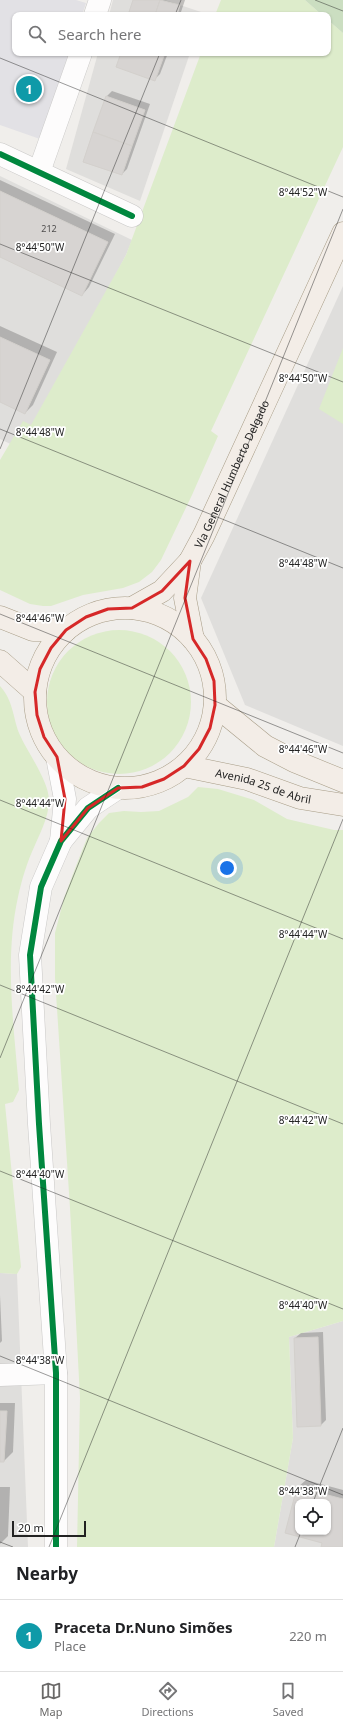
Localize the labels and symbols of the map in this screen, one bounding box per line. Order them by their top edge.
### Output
pin: 1 [16,74,42,104]
text: 8°44'52"W [279,185,328,199]
house number: 212 [41,222,57,235]
text: 8°44'50"W [16,240,65,254]
text: 8°44'50"W [279,371,328,385]
street label: Via General Humberto Delgado [190,397,272,551]
text: 8°44'48"W [16,425,65,439]
text: 8°44'48"W [279,556,328,570]
text: 8°44'46"W [16,611,65,625]
text: 8°44'46"W [279,742,328,756]
street label: Avenida 25 de Abril [214,765,312,807]
text: 8°44'44"W [16,796,65,810]
your location [217,858,237,878]
text: 8°44'44"W [279,927,328,941]
text: 8°44'42"W [16,982,65,996]
text: 8°44'42"W [279,1113,328,1127]
text: 8°44'40"W [16,1167,65,1181]
text: 8°44'40"W [279,1298,328,1312]
text: 8°44'38"W [16,1353,65,1367]
text: 8°44'38"W [279,1484,328,1498]
scale bar [12,1519,86,1538]

